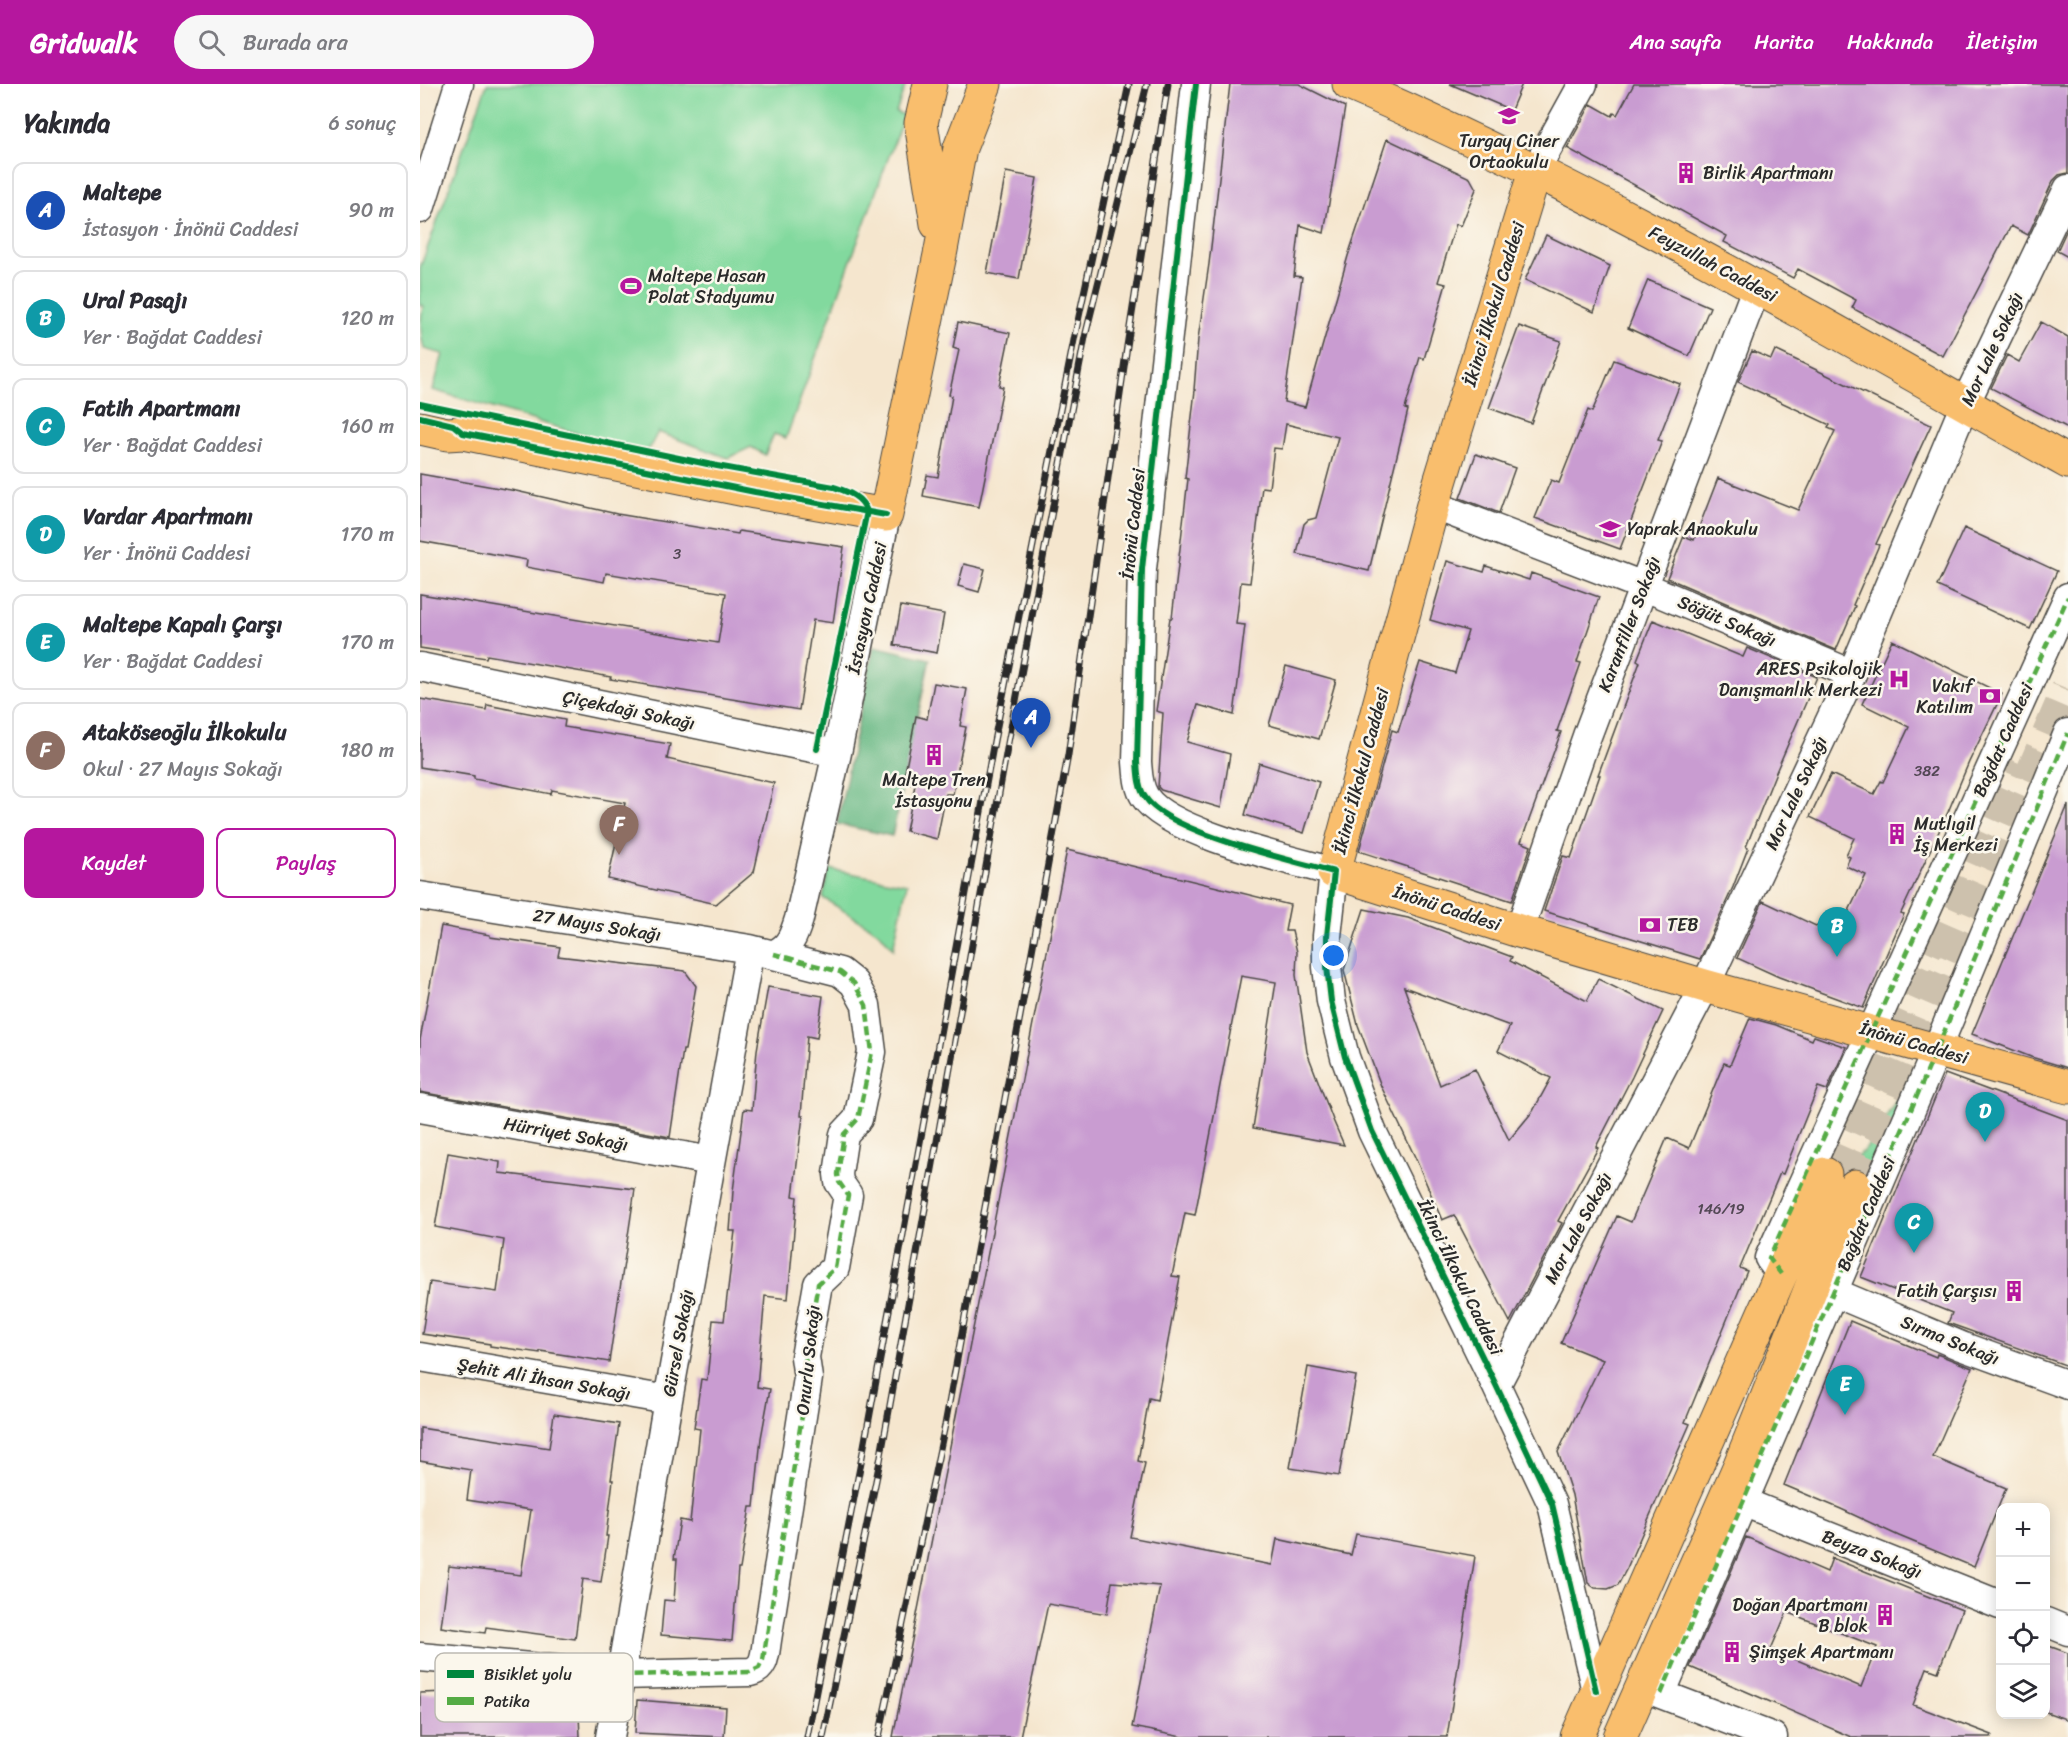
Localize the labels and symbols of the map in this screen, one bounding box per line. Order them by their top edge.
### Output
school or university icon: Turgay Ciner Ortaokulu [1497,104,1521,128]
place label: Turgay Ciner Ortaokulu [1459,125,1561,178]
place label: Birlik Apartmanı [1703,157,1834,189]
building icon: Birlik Apartmanı [1674,161,1698,185]
street label: İkinci İlkokul Caddesi [1453,217,1535,391]
street label: Feyzullah Caddesi [1643,217,1784,312]
place label: Maltepe Hasan Polat Stadyumu [648,260,775,313]
sports icon: Maltepe Hasan Polat Stadyumu [619,274,643,298]
street label: Mor Lale Sokağı [1951,286,2033,412]
street label: İnönü Caddesi [1111,466,1155,582]
place label: Yaprak Anaokulu [1627,513,1758,545]
school or university icon: Yaprak Anaokulu [1598,517,1622,541]
street label: İstasyon Caddesi [837,538,897,678]
house number: 3 [673,541,681,567]
street label: Karanfiller Sokağı [1588,551,1670,697]
street label: Söğüt Sokağı [1672,586,1782,656]
place label: ARES Psikolojik Danışmanlık Merkezi [1719,653,1883,706]
hospital icon: ARES Psikolojik Danışmanlık Merkezi [1887,667,1911,691]
place label: Vakıf Katılım [1916,670,1976,723]
street label: Bağdat Caddesi [1964,677,2043,802]
street label: Çiçekdağı Sokağı [560,680,698,740]
street label: İkinci İlkokul Caddesi [1323,683,1399,859]
bank icon: Vakıf Katılım [1978,684,2002,708]
pin: A [1012,698,1050,748]
street label: Mor Lale Sokağı [1755,730,1837,856]
building icon: Maltepe Tren İstasyonu [922,743,946,767]
house number: 382 [1914,758,1940,784]
place label: Maltepe Tren İstasyonu [882,764,986,817]
pin: F [600,806,638,855]
place label: Mutlıgil İş Merkezi [1913,808,1999,861]
building icon: Mutlıgil İş Merkezi [1885,822,1909,846]
street label: İnönü Caddesi [1388,875,1506,941]
street label: 27 Mayıs Sokağı [531,899,663,951]
pin: B [1818,908,1856,957]
place label: TEB [1667,909,1699,941]
bank icon: TEB [1638,913,1662,937]
your location [1319,941,1348,970]
street label: İnönü Caddesi [1855,1012,1973,1074]
pin: D [1966,1092,2004,1142]
street label: Hürriyet Sokağı [501,1107,631,1161]
street label: Bağdat Caddesi [1827,1151,1905,1277]
street label: Mor Lale Sokağı [1535,1166,1621,1290]
street label: İkinci İlkokul Caddesi [1408,1192,1512,1362]
house number: 146/19 [1697,1196,1745,1222]
pin: C [1894,1204,1934,1253]
place label: Fatih Çarşısı [1897,1275,1997,1307]
building icon: Fatih Çarşısı [2002,1279,2026,1303]
street label: Gürsel Sokağı [653,1287,703,1399]
street label: Onurlu Sokağı [786,1303,830,1417]
street label: Sırma Sokağı [1896,1306,2004,1374]
street label: Şehit Ali İhsan Sokağı [455,1348,633,1410]
pin: E [1826,1366,1864,1415]
street label: Beyza Sokağı [1817,1520,1927,1588]
place label: Doğan Apartmanı B blok [1732,1589,1868,1642]
building icon: Doğan Apartmanı B blok [1873,1603,1897,1627]
place label: Şimşek Apartmanı [1749,1636,1894,1668]
building icon: Şimşek Apartmanı [1720,1640,1744,1664]
legend [435,1653,633,1722]
text: Bisiklet yolu [484,1660,572,1689]
text: Patika [484,1687,530,1716]

